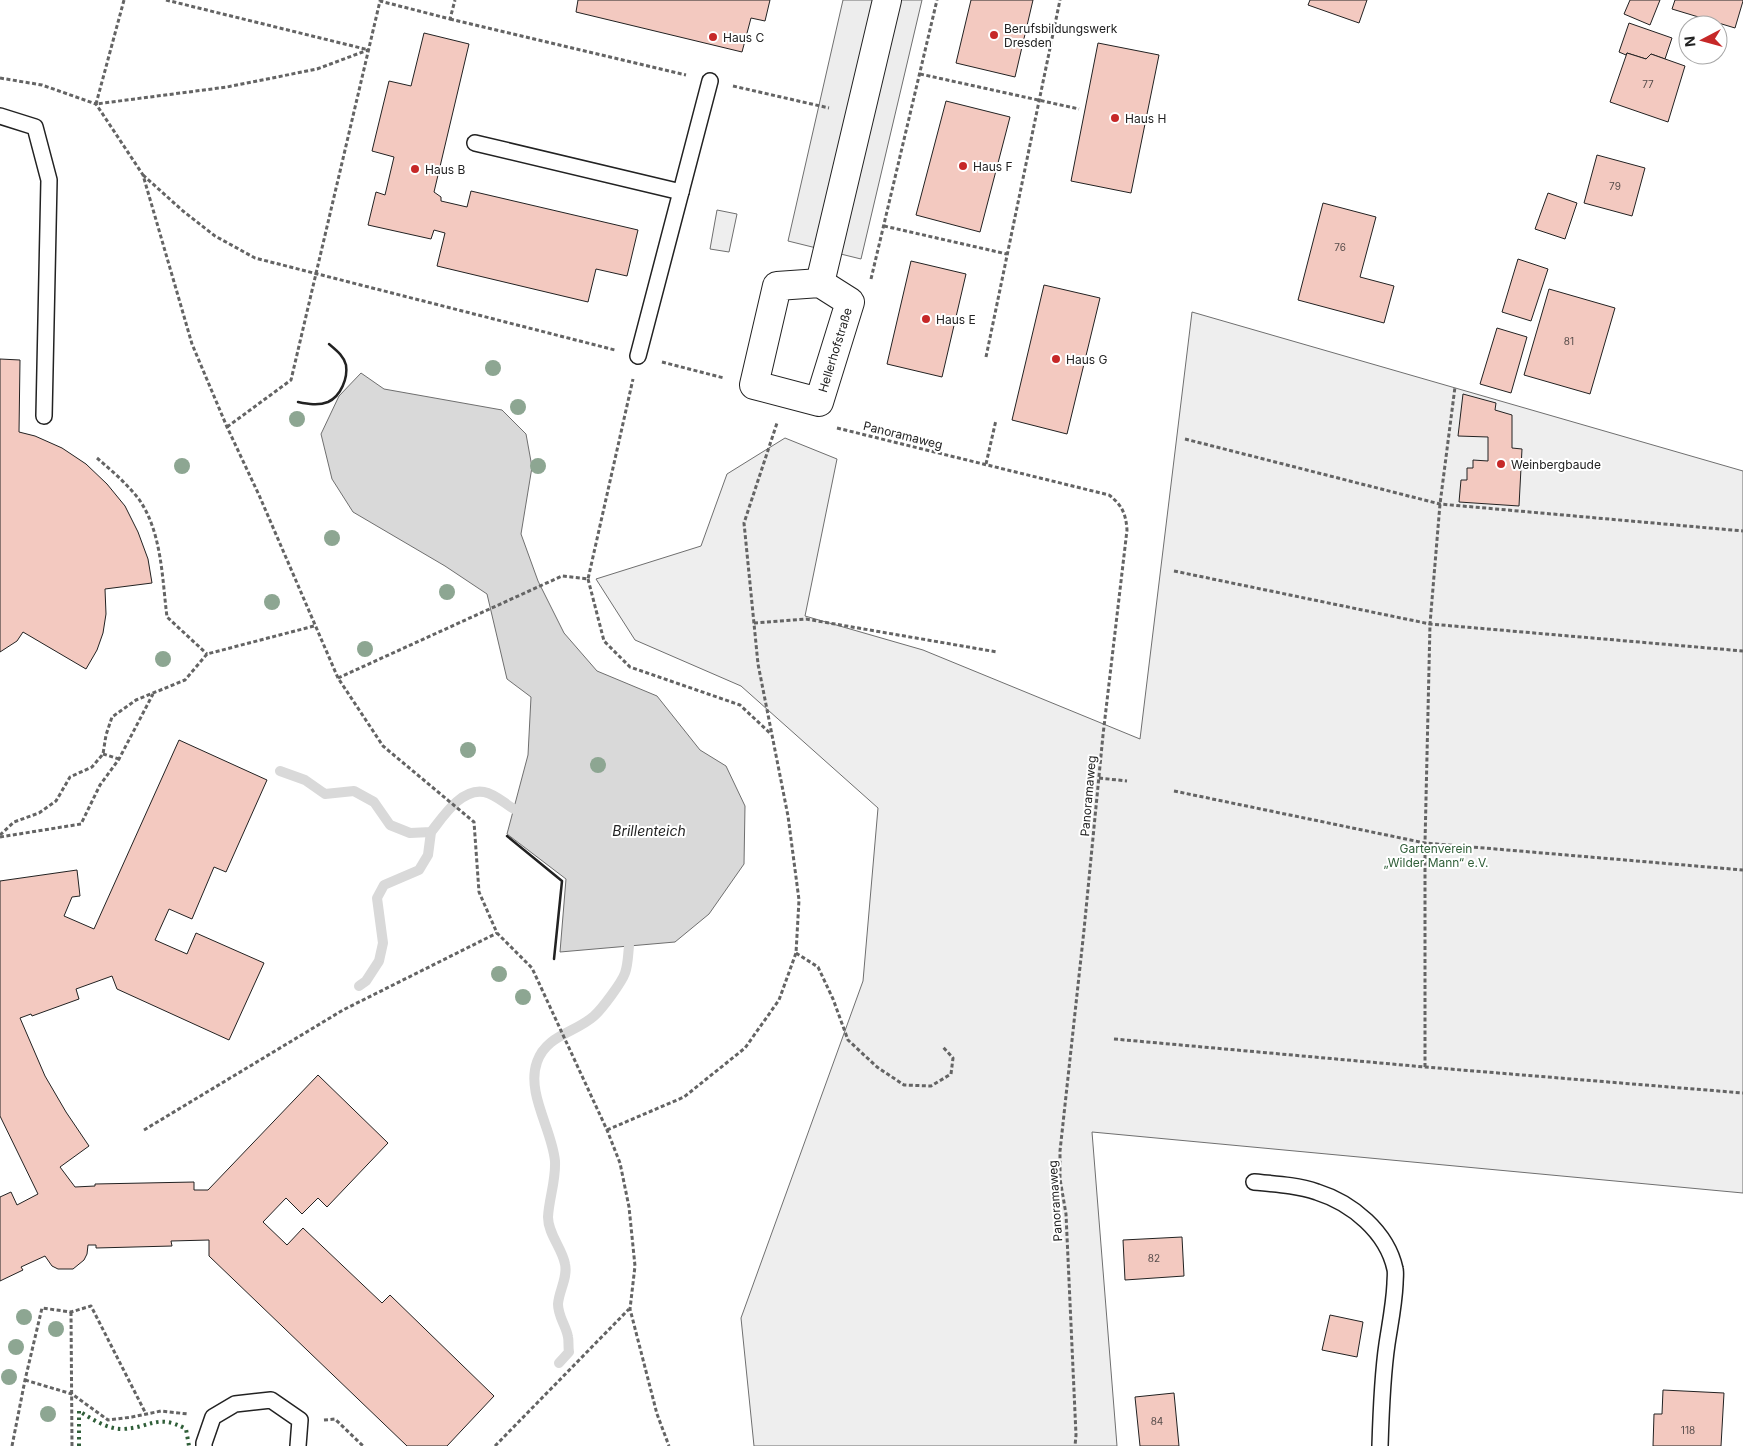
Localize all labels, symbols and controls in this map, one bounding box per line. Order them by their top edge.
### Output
north arrow [1678,15,1728,65]
place label: Berufsbildungswerk Dresden [1004,21,1118,50]
marker: Berufsbildungswerk Dresden [988,29,1000,41]
place label: Haus C [723,30,764,45]
marker: Haus C [707,31,719,43]
text: N [1681,35,1699,48]
house number: 77 [1642,78,1654,90]
place label: Haus H [1125,111,1166,126]
marker: Haus H [1109,112,1121,124]
place label: Haus F [973,159,1013,174]
marker: Haus F [957,160,969,172]
place label: Haus B [425,162,465,177]
marker: Haus B [409,163,421,175]
house number: 79 [1609,180,1621,192]
house number: 76 [1334,241,1346,253]
street label: Hellerhofstraße [815,306,855,394]
place label: Haus E [936,312,976,327]
marker: Haus E [920,313,932,325]
house number: 81 [1564,335,1574,347]
place label: Haus G [1066,352,1107,367]
marker: Haus G [1050,353,1062,365]
street label: Panoramaweg [862,418,944,452]
place label: Weinbergbaude [1511,457,1601,472]
marker: Weinbergbaude [1495,458,1507,470]
street label: Panoramaweg [1077,755,1099,837]
water label: Brillenteich [612,822,686,839]
park label: Gartenverein „Wilder Mann“ e.V. [1383,841,1489,870]
street label: Panoramaweg [1045,1160,1065,1242]
house number: 82 [1148,1252,1160,1264]
house number: 84 [1151,1415,1163,1427]
house number: 118 [1681,1424,1695,1436]

